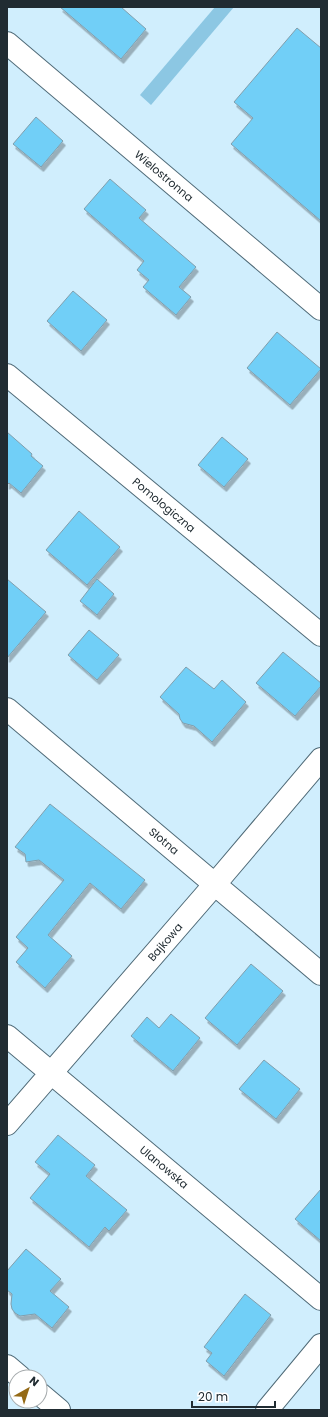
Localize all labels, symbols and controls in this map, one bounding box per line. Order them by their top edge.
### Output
street label: Wielostronna [131,147,197,205]
street label: Pomologiczna [129,474,199,536]
street label: Słotna [146,824,182,858]
street label: Bajkowa [144,919,186,965]
street label: Ulanowska [136,1142,192,1192]
north arrow [8,1369,48,1409]
text: N [26,1372,43,1390]
scale bar [192,1383,275,1409]
text: 20 m [198,1388,228,1405]

